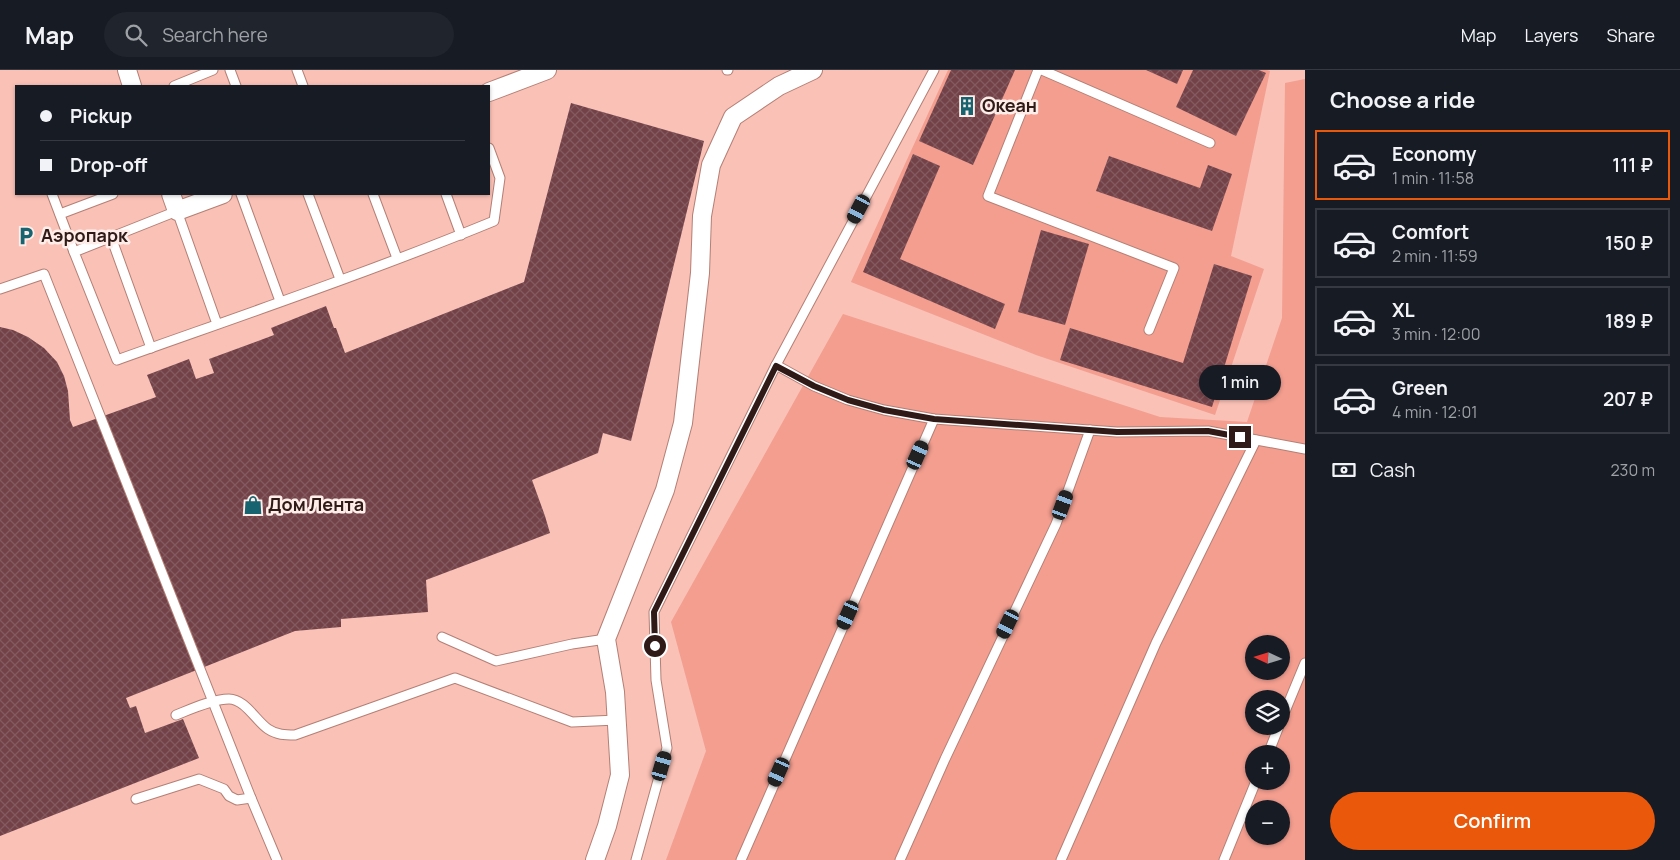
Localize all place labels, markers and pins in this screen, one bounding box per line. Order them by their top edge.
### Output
place label: Океан [982,93,1037,117]
building icon: Океан [956,95,978,117]
place label: Аэропарк [41,223,129,247]
parking icon: Аэропарк [15,225,37,247]
place label: Дом Лента [268,492,364,516]
shop icon: Дом Лента [242,494,264,516]

